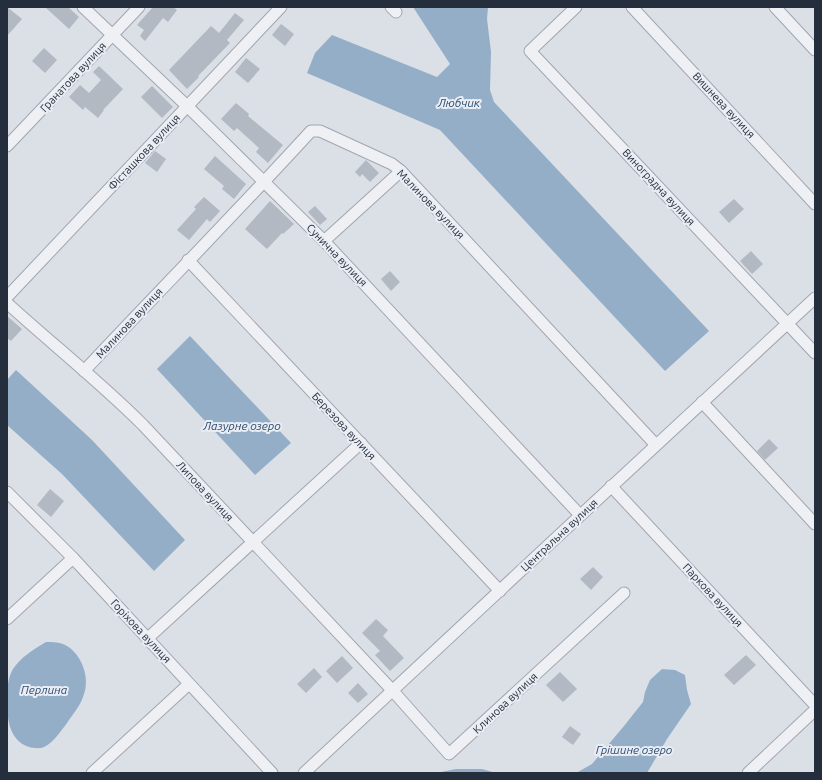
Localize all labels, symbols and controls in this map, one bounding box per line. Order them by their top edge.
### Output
street label: Гранатова вулиця [38,40,108,114]
street label: Вишнева вулиця [690,70,758,140]
water label: Любчик [437,96,481,109]
street label: Фісташкова вулиця [106,112,182,192]
street label: Виноградна вулиця [620,146,698,228]
street label: Малинова вулиця [395,167,467,241]
street label: Сунична вулиця [304,221,370,289]
street label: Малинова вулиця [93,285,165,361]
street label: Березова вулиця [310,390,378,462]
water label: Лазурне озеро [202,419,281,432]
street label: Липова вулиця [174,459,236,523]
street label: Центральна вулиця [518,496,600,574]
street label: Паркова вулиця [681,561,745,629]
street label: Горіхова вулиця [108,597,174,665]
street label: Клинова вулиця [470,670,540,736]
water label: Перлина [21,683,68,696]
water label: Грішине озеро [596,743,673,756]

